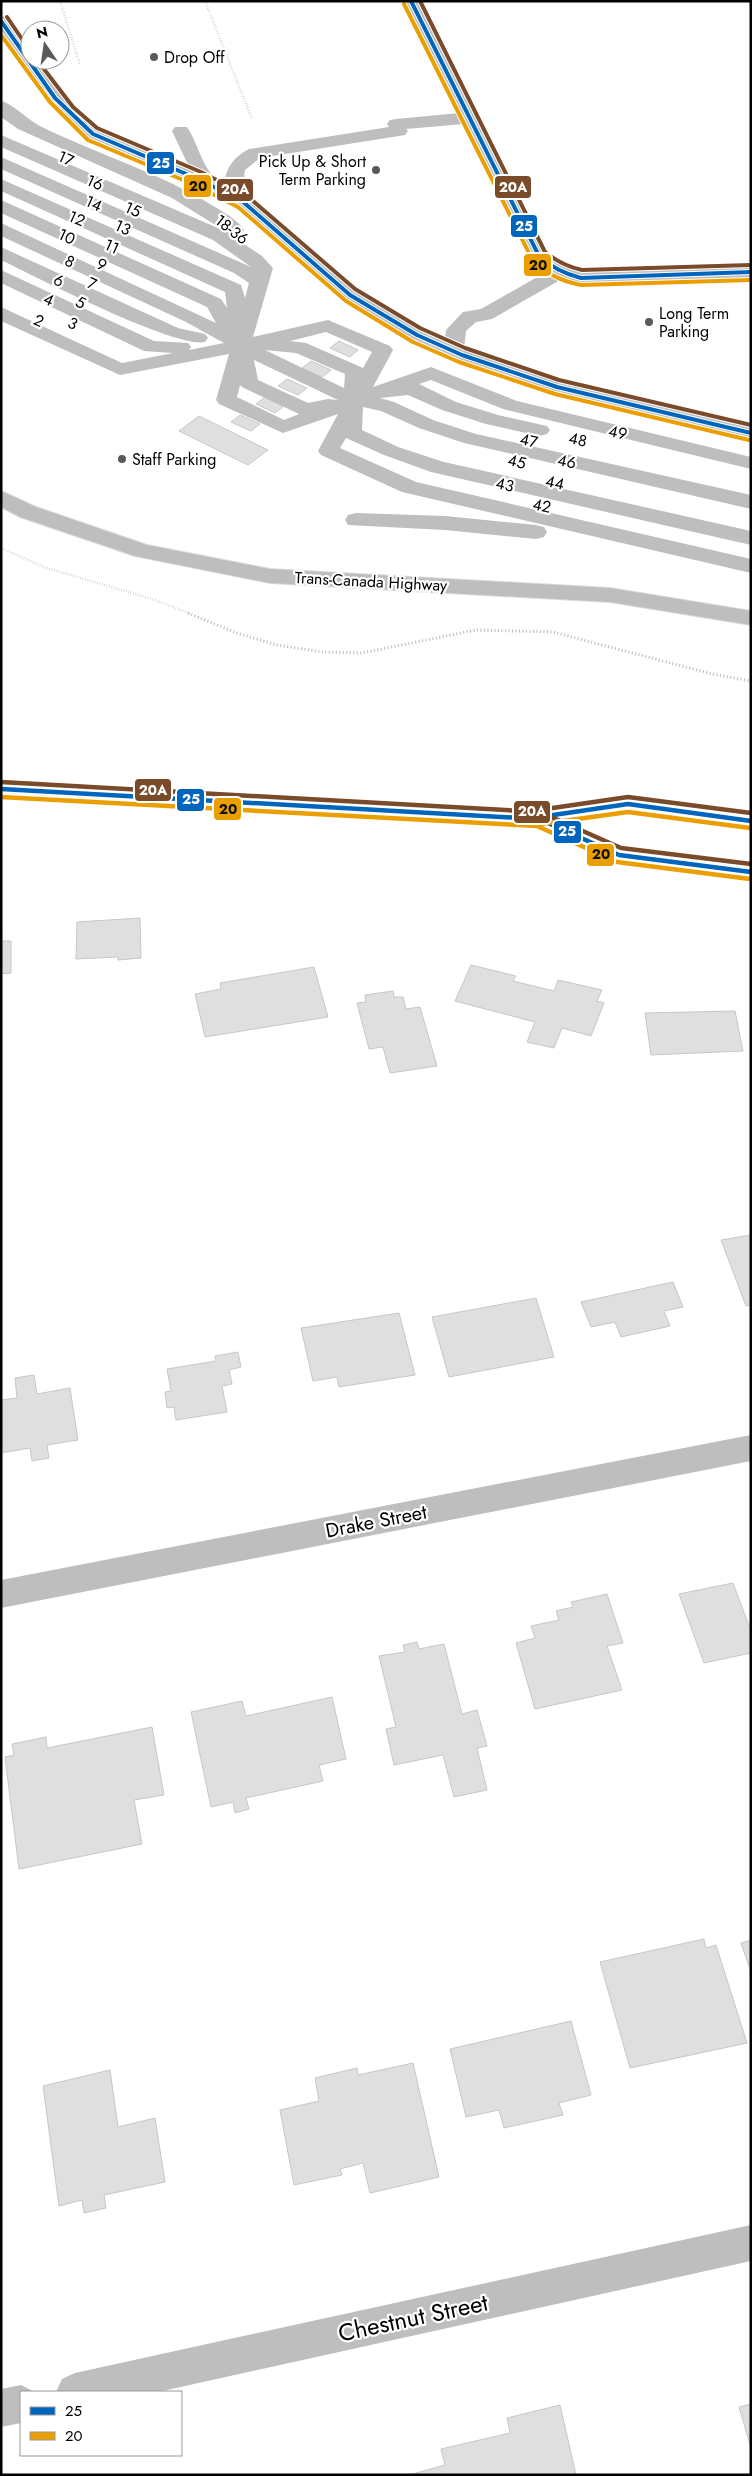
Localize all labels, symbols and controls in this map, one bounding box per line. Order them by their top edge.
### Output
north arrow [20,20,70,70]
text: N [34,21,50,43]
place label: Drop Off [164,46,225,69]
marker: Drop Off [148,51,160,63]
street label: 17 [54,145,78,172]
place label: Pick Up & Short Term Parking [259,150,366,191]
line badge: 25 [146,151,175,175]
text: 25 [152,153,170,173]
marker: Pick Up & Short Term Parking [370,164,382,176]
street label: 16 [83,169,107,196]
line badge: 20 [183,174,212,198]
line badge: 20A [494,175,532,199]
text: 20 [189,176,207,196]
text: 20A [499,177,528,197]
line badge: 20A [216,178,254,202]
text: 20A [221,179,250,199]
street label: 14 [82,190,106,217]
street label: 15 [121,196,145,223]
street label: 12 [65,205,89,232]
street label: 18-36 [210,209,253,250]
street label: 13 [111,214,135,241]
line badge: 25 [510,214,538,238]
text: 25 [515,216,533,236]
street label: 10 [54,222,79,250]
street label: 11 [101,233,123,260]
street label: 8 [61,249,79,274]
street label: 9 [93,252,111,277]
line badge: 20 [523,253,552,277]
text: 20 [529,255,547,275]
street label: 6 [50,268,68,293]
street label: 7 [83,271,101,296]
street label: 4 [40,287,58,312]
street label: 5 [72,290,90,315]
place label: Long Term Parking [659,302,729,343]
street label: 2 [30,308,48,333]
street label: 3 [64,311,82,336]
marker: Long Term Parking [643,316,655,328]
street label: 49 [606,419,630,446]
street label: 48 [566,426,589,453]
street label: 47 [518,427,541,454]
place label: Staff Parking [132,448,216,471]
street label: 45 [505,448,528,475]
street label: 46 [555,448,579,475]
marker: Staff Parking [116,453,128,465]
street label: 44 [543,469,567,496]
street label: 43 [493,471,517,498]
street label: 42 [530,492,553,519]
street label: Trans-Canada Highway [294,566,449,597]
line badge: 20A [134,778,172,802]
text: 20A [139,780,168,800]
line badge: 25 [176,788,205,812]
text: 25 [182,789,200,809]
line badge: 20 [213,797,242,821]
text: 20 [219,799,237,819]
line badge: 20A [513,800,551,824]
text: 20A [518,801,547,821]
line badge: 25 [553,820,582,844]
text: 25 [558,821,576,841]
line badge: 20 [586,843,615,867]
text: 20 [592,844,610,864]
street label: Drake Street [323,1497,429,1546]
street label: Chestnut Street [335,2285,491,2350]
legend [20,2391,182,2456]
text: 25 [65,2400,82,2422]
text: 20 [65,2425,83,2447]

